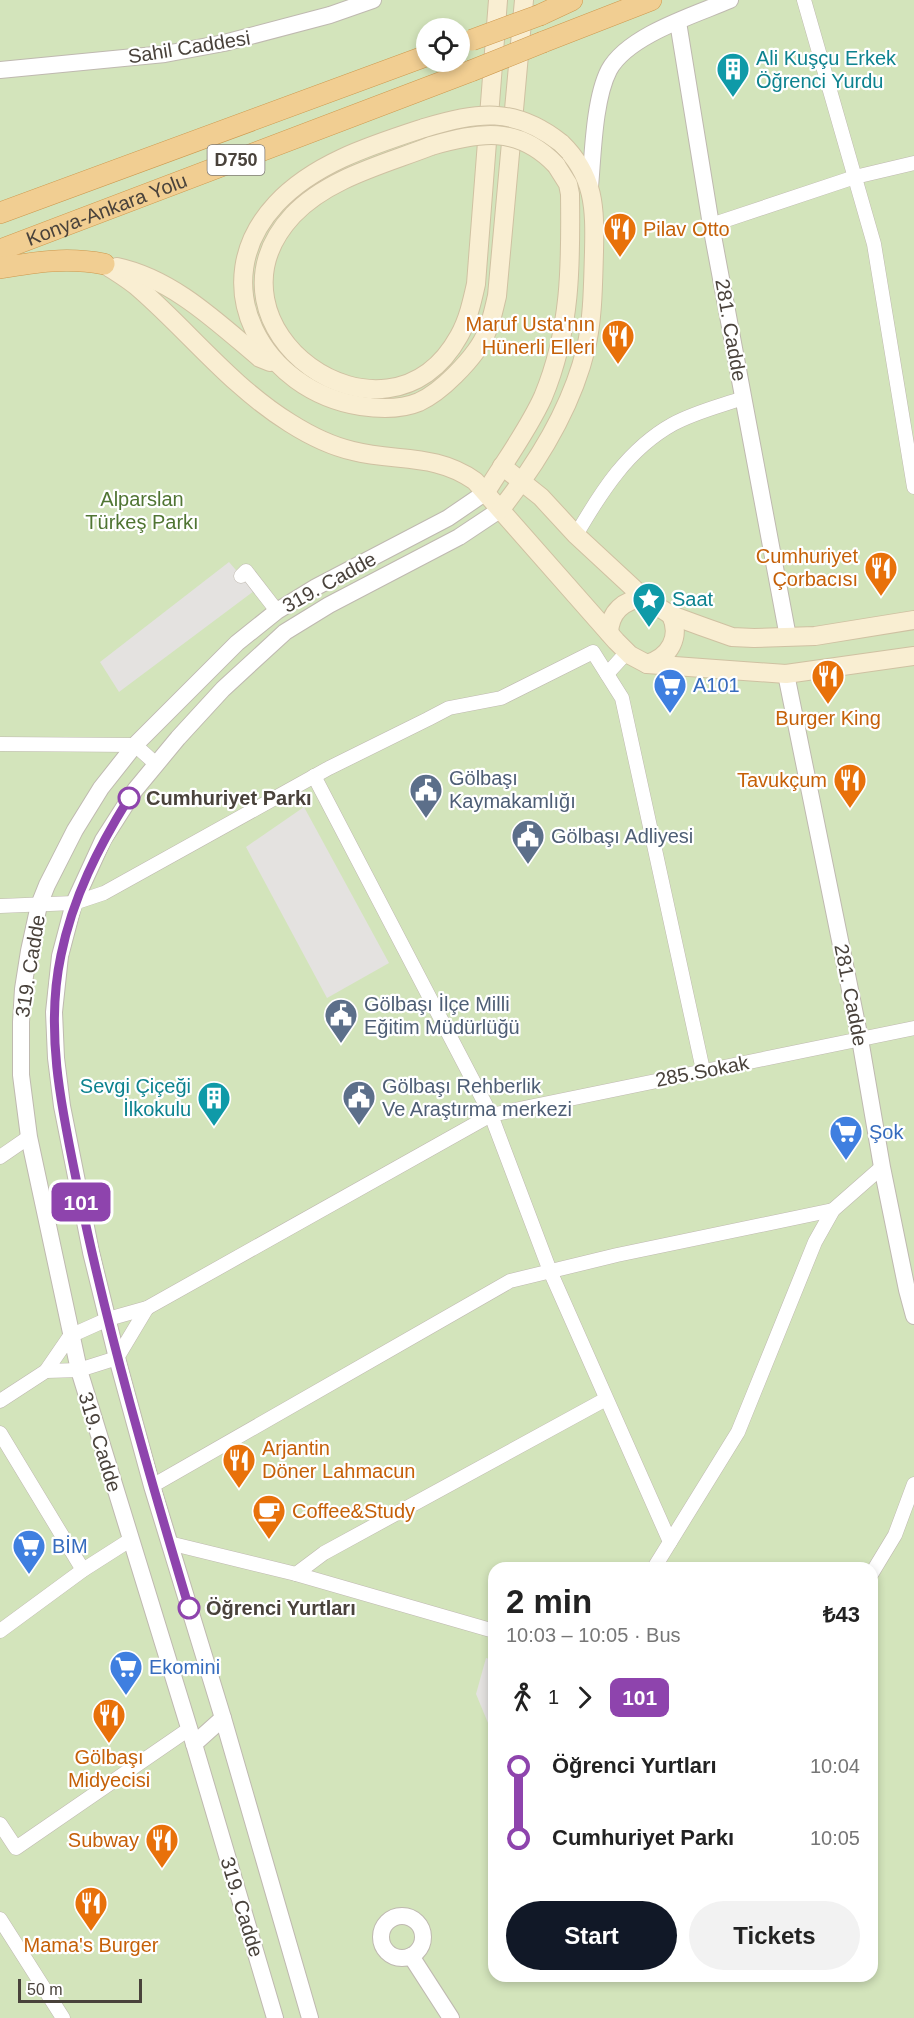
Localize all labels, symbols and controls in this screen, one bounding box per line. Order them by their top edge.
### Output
map controls [416,18,470,72]
button: locate [416,18,470,72]
street label: Sahil Caddesi [126,26,252,68]
place label: Ali Kuşçu Erkek Öğrenci Yurdu [756,47,897,92]
building icon: Ali Kuşçu Erkek Öğrenci Yurdu [715,51,751,98]
road number: D750 [208,145,264,175]
street label: Konya-Ankara Yolu [23,169,190,250]
restaurant icon: Pilav Otto [602,211,638,258]
place label: Pilav Otto [643,218,730,240]
street label: 281. Cadde [711,277,751,383]
place label: Maruf Usta'nın Hünerli Elleri [466,313,595,358]
restaurant icon: Maruf Usta'nın Hünerli Elleri [600,318,636,365]
park label: Alparslan Türkeş Parkı [85,488,199,533]
place label: Cumhuriyet Çorbacısı [756,545,858,590]
street label: 319. Cadde [278,547,380,617]
restaurant icon: Cumhuriyet Çorbacısı [863,550,899,597]
place icon: Saat [631,581,667,628]
place label: Saat [672,588,714,610]
restaurant icon: Burger King [810,658,846,705]
supermarket icon: A101 [652,667,688,714]
place label: A101 [693,674,740,696]
place label: Burger King [775,707,881,729]
restaurant icon: Tavukçum [832,762,868,809]
place label: Gölbaşı Kaymakamlığı [449,767,576,812]
place label: Tavukçum [737,769,827,791]
public building icon: Gölbaşı Kaymakamlığı [408,772,444,819]
marker: Cumhuriyet Parkı [118,787,140,809]
place label: Cumhuriyet Parkı [146,787,312,809]
public building icon: Gölbaşı Adliyesi [510,818,546,865]
place label: Gölbaşı Adliyesi [551,825,693,847]
street label: 319. Cadde [11,913,49,1019]
street label: 281. Cadde [830,942,872,1048]
place label: Gölbaşı İlçe Milli Eğitim Müdürlüğü [364,993,520,1038]
public building icon: Gölbaşı İlçe Milli Eğitim Müdürlüğü [323,997,359,1044]
street label: 285.Sokak [654,1051,751,1091]
place label: Sevgi Çiçeği İlkokulu [80,1075,191,1120]
place label: Gölbaşı Rehberlik Ve Araştırma merkezi [382,1075,572,1120]
public building icon: Gölbaşı Rehberlik Ve Araştırma merkezi [341,1079,377,1126]
building icon: Sevgi Çiçeği İlkokulu [196,1080,232,1127]
supermarket icon: Şok [828,1114,864,1161]
place label: Şok [869,1121,904,1143]
line badge: 101 [46,1182,116,1222]
text: 101 [63,1191,99,1214]
street label: 319. Cadde [74,1389,126,1495]
place label: Arjantin Döner Lahmacun [262,1437,415,1482]
restaurant icon: Arjantin Döner Lahmacun [221,1442,257,1489]
cafe icon: Coffee&Study [251,1493,287,1540]
place label: Coffee&Study [292,1500,415,1522]
supermarket icon: BİM [11,1528,47,1575]
place label: BİM [52,1535,88,1557]
text: 2 min [506,1583,592,1620]
marker: Öğrenci Yurtları [178,1597,200,1619]
place label: Öğrenci Yurtları [206,1597,356,1619]
text: ₺43 [823,1602,860,1627]
text: 10:03 – 10:05 · Bus [506,1624,681,1646]
supermarket icon: Ekomini [108,1649,144,1696]
place label: Ekomini [149,1656,220,1678]
icon: walk [506,1681,539,1714]
icon: forward [568,1681,601,1714]
text: 1 [548,1686,559,1708]
text: 101 [622,1686,657,1709]
restaurant icon: Gölbaşı Midyecisi [91,1697,127,1744]
place label: Gölbaşı Midyecisi [68,1746,150,1791]
text: Öğrenci Yurtları [552,1753,717,1778]
text: 10:04 [810,1755,860,1777]
restaurant icon: Subway [144,1822,180,1869]
text: Cumhuriyet Parkı [552,1825,734,1850]
text: 10:05 [810,1827,860,1849]
place label: Subway [68,1829,139,1851]
street label: 319. Cadde [216,1854,268,1960]
restaurant icon: Mama's Burger [73,1885,109,1932]
button: Start [506,1901,677,1970]
button: Tickets [689,1901,860,1970]
place label: Mama's Burger [24,1934,159,1956]
scale bar [18,1976,142,2004]
text: 50 m [27,1981,63,1998]

